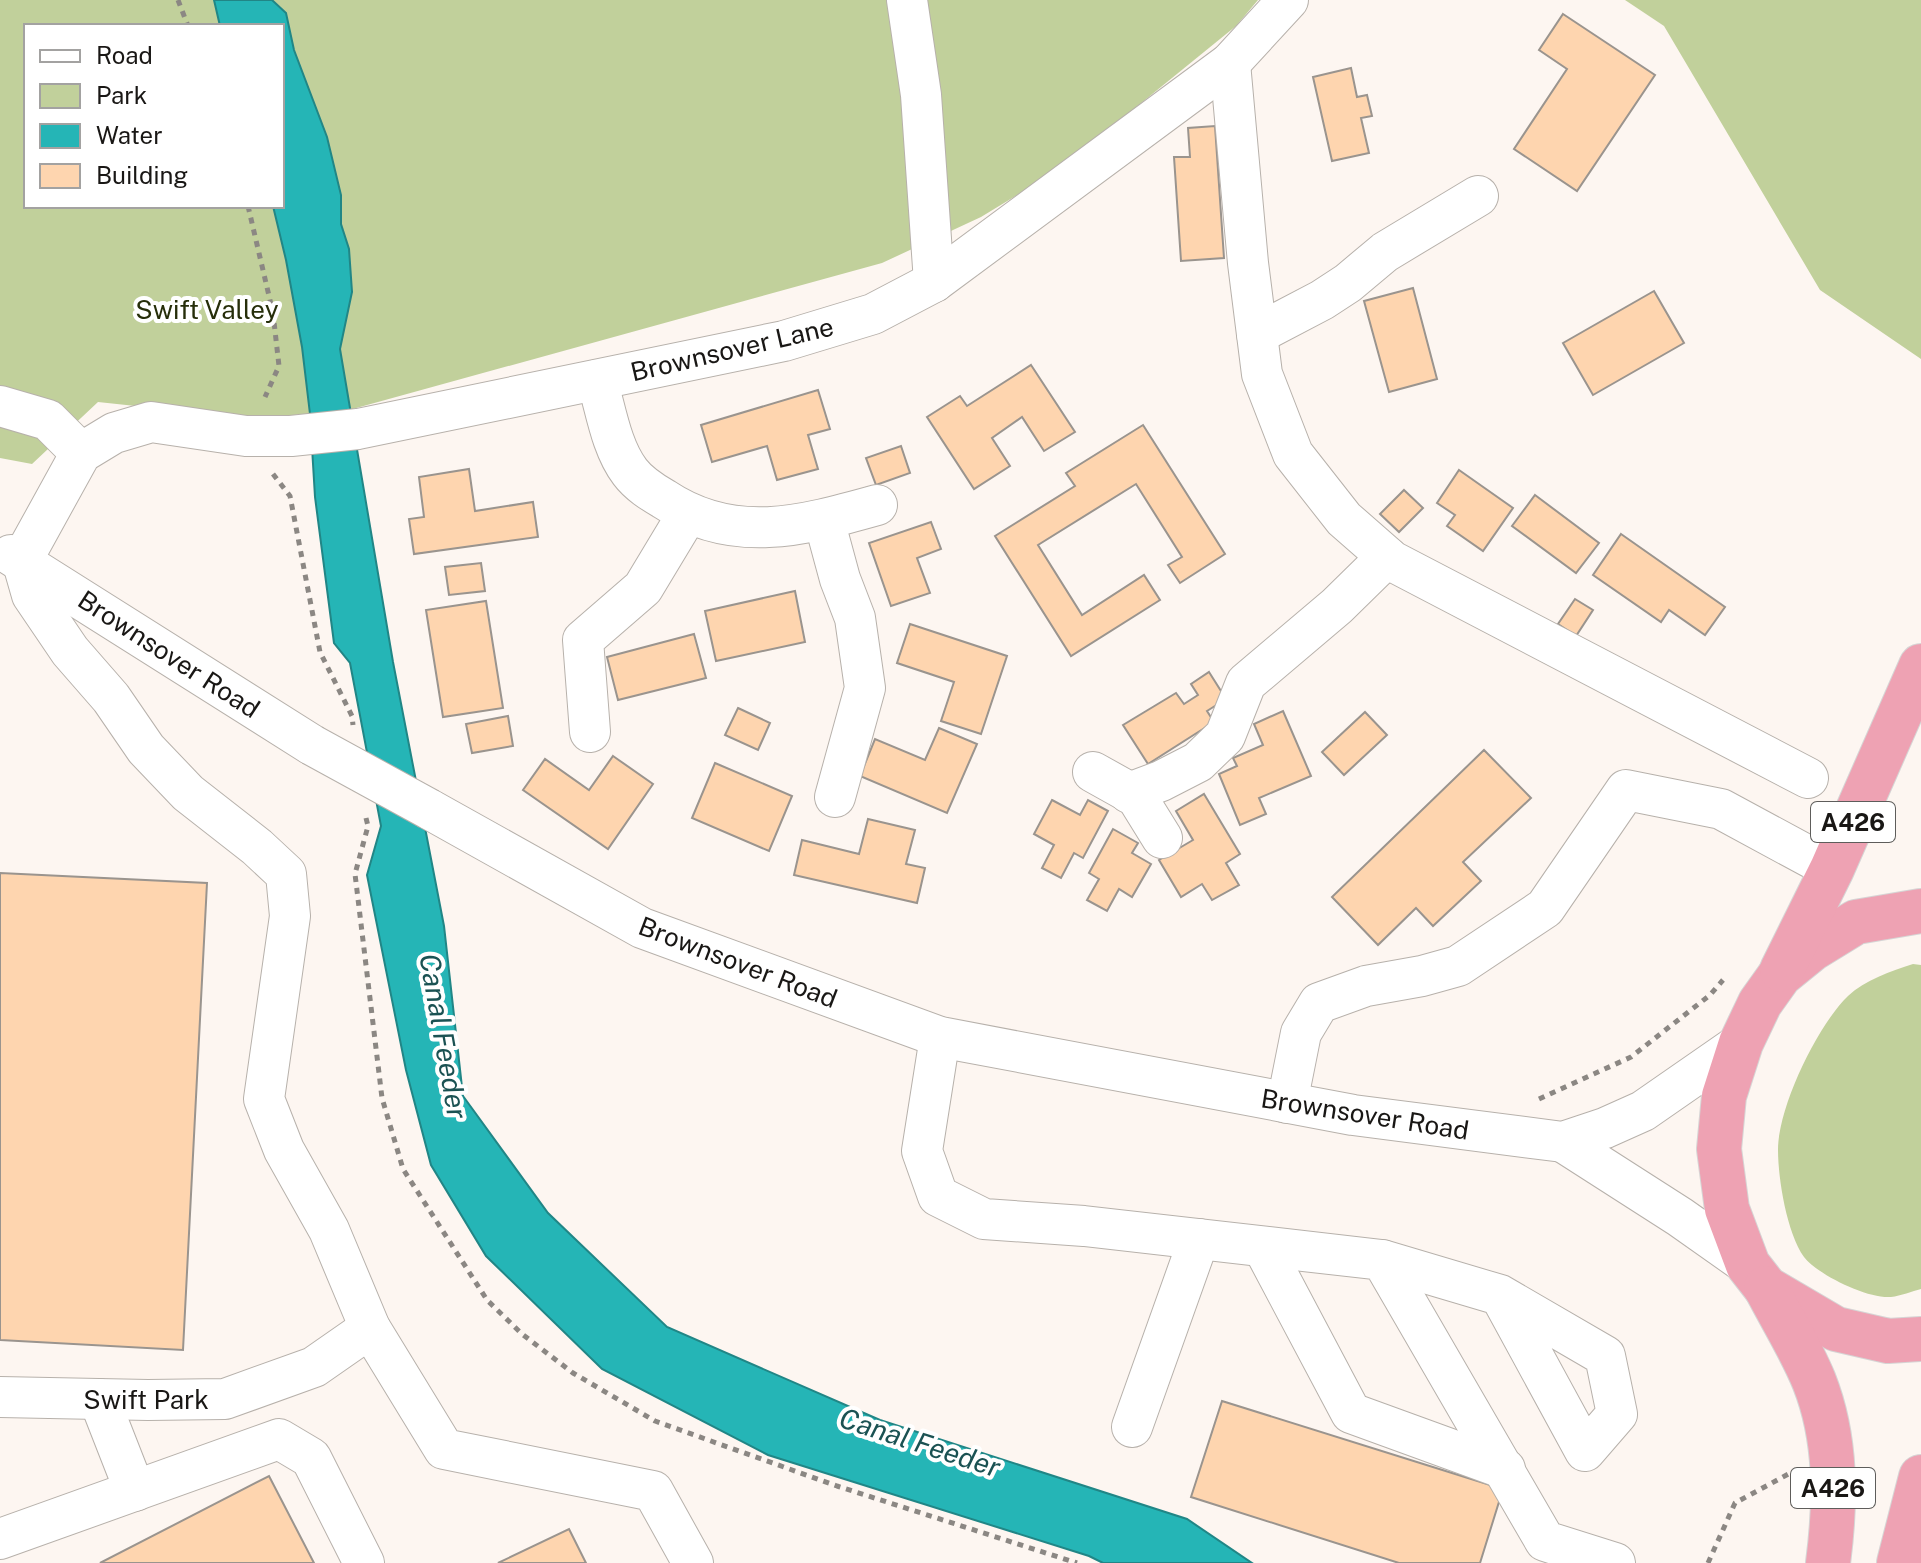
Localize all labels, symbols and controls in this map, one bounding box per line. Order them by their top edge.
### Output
legend [24,24,284,208]
text: Road [96,41,153,69]
text: Park [96,81,147,109]
text: Water [96,121,163,149]
text: Building [96,161,188,189]
park label: Swift Valley [135,294,279,325]
street label: Brownsover Lane [627,311,837,387]
street label: Brownsover Road [72,584,266,724]
road number: A426 [1811,802,1895,842]
street label: Brownsover Road [634,910,842,1014]
water label: Canal Feeder [413,951,475,1122]
street label: Brownsover Road [1259,1082,1471,1146]
street label: Swift Park [83,1384,209,1415]
water label: Canal Feeder [835,1401,1005,1484]
road number: A426 [1791,1468,1875,1508]

